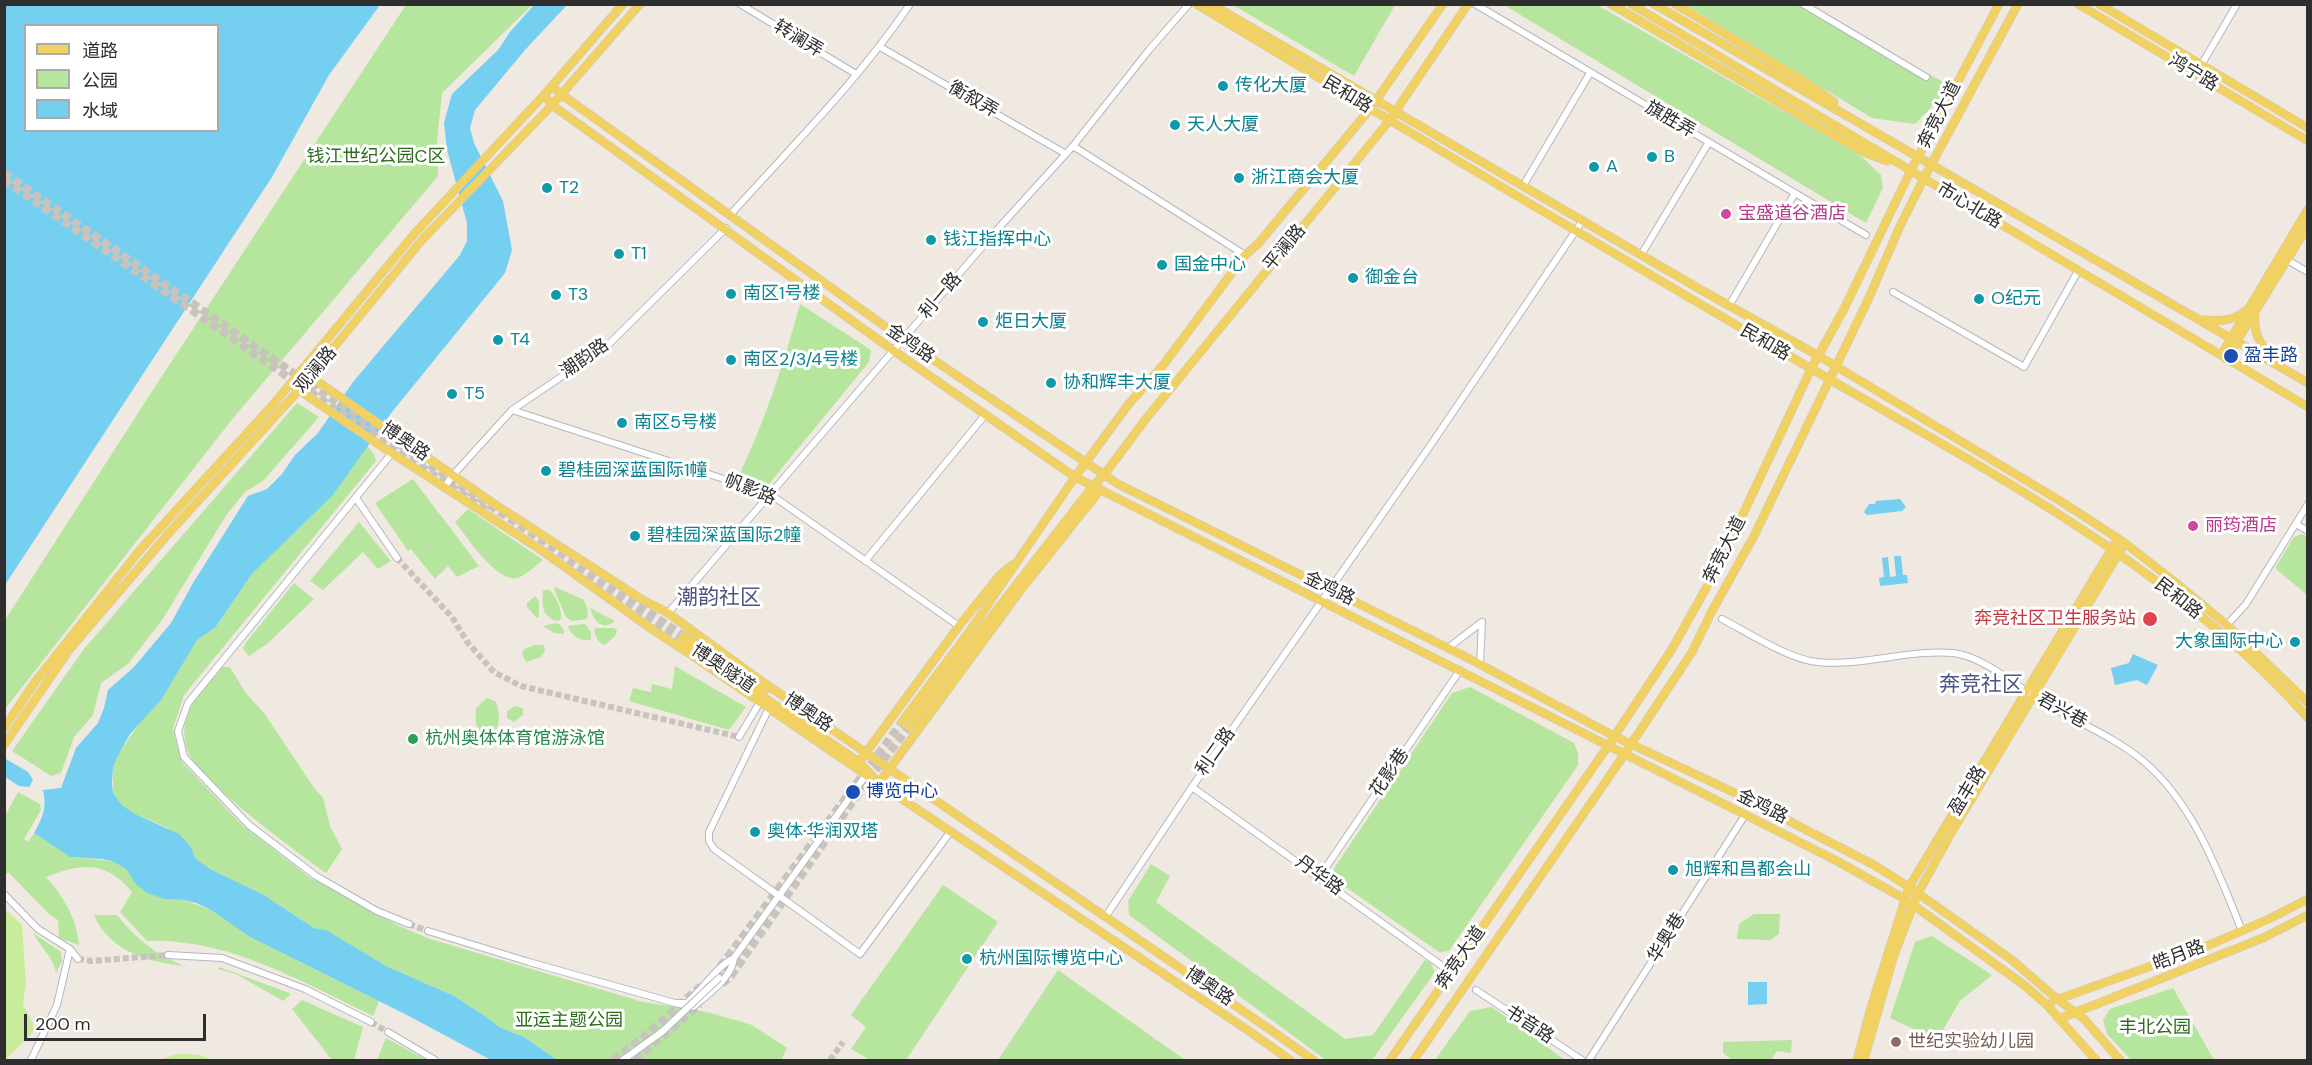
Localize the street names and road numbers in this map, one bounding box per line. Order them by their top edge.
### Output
street label: 转澜弄 [769,16,827,62]
street label: 鸿宁路 [2164,50,2222,96]
street label: 民和路 [1318,72,1376,118]
street label: 衡叙弄 [944,77,1002,123]
street label: 奔竞大道 [1914,78,1966,152]
street label: 旗胜弄 [1641,97,1699,143]
street label: 市心北路 [1933,178,2005,234]
street label: 平澜路 [1259,220,1311,276]
street label: 利一路 [915,268,967,324]
street label: 金鸡路 [882,320,938,368]
street label: 民和路 [1736,320,1794,366]
street label: 潮韵路 [557,335,613,383]
street label: 观澜路 [290,342,342,398]
street label: 博奥路 [377,418,433,466]
street label: 帆影路 [721,470,779,510]
street label: 奔竞大道 [1699,513,1751,587]
street label: 金鸡路 [1300,567,1358,611]
street label: 民和路 [2150,574,2206,624]
street label: 博奥隧道 [687,640,759,698]
street label: 君兴巷 [2033,688,2091,734]
street label: 博奥路 [780,689,836,737]
street label: 利二路 [1192,724,1240,780]
street label: 花影巷 [1366,745,1414,801]
street label: 盈丰路 [1945,762,1991,820]
street label: 金鸡路 [1733,785,1791,829]
street label: 丹华路 [1291,851,1347,901]
street label: 华奥巷 [1644,909,1690,967]
street label: 奔竞大道 [1432,922,1490,994]
street label: 皓月路 [2150,936,2208,976]
street label: 博奥路 [1181,963,1237,1011]
street label: 书音路 [1500,1001,1558,1049]

